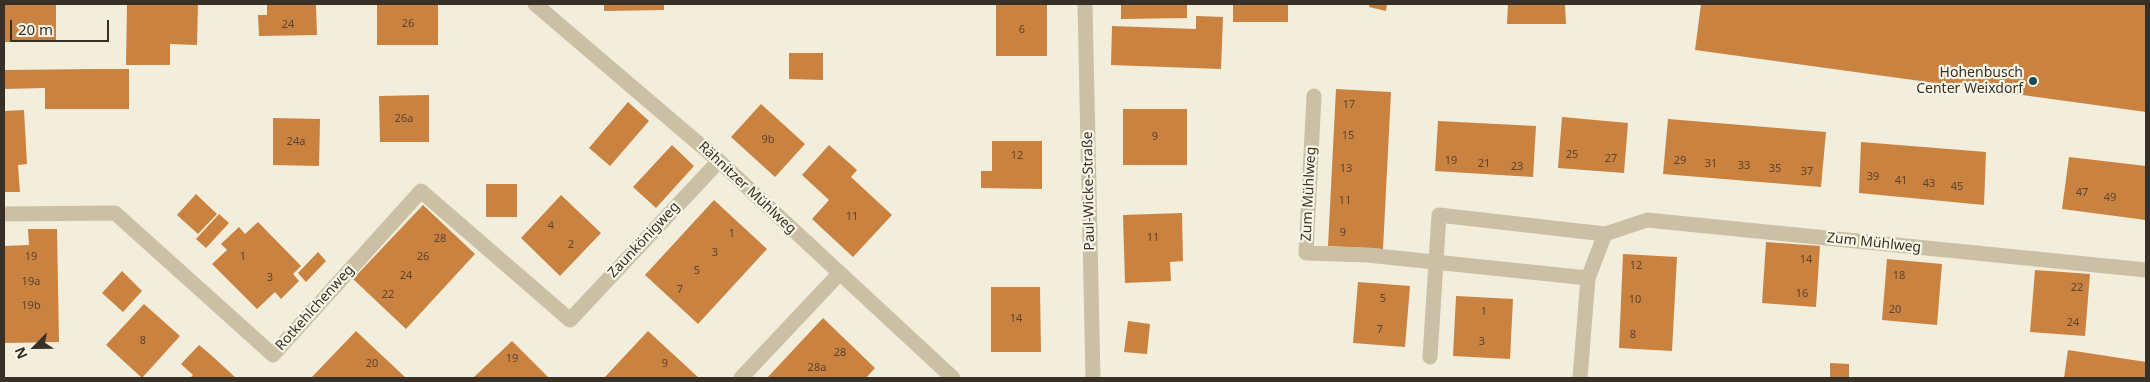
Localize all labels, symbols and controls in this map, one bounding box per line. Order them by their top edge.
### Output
scale bar [12,10,111,42]
house number: 26 [402,17,414,31]
house number: 24 [282,18,294,32]
text: 20 m [18,19,53,39]
house number: 6 [1019,23,1025,37]
place label: Hohenbusch Center Weixdorf [1916,65,2023,98]
marker: Hohenbusch Center Weixdorf [2027,75,2039,87]
house number: 17 [1343,98,1355,112]
house number: 26a [395,112,413,126]
house number: 15 [1342,129,1354,143]
house number: 9 [1152,130,1158,144]
street label: Paul-Wicke-Straße [1080,131,1098,251]
house number: 9b [761,133,775,147]
house number: 24a [287,135,305,149]
street label: Rähnitzer Mühlweg [695,138,799,238]
street label: Zum Mühlweg [1298,146,1320,242]
house number: 25 [1566,148,1578,162]
house number: 12 [1011,149,1023,163]
house number: 27 [1605,152,1617,166]
house number: 19 [1445,154,1457,168]
house number: 29 [1674,154,1686,168]
house number: 21 [1478,157,1490,171]
house number: 31 [1705,157,1717,171]
house number: 33 [1738,159,1750,173]
house number: 23 [1511,160,1523,174]
house number: 13 [1340,162,1352,176]
house number: 35 [1769,162,1781,176]
house number: 37 [1801,165,1813,179]
house number: 39 [1867,170,1879,184]
house number: 41 [1895,174,1907,188]
house number: 43 [1923,177,1935,191]
house number: 45 [1951,180,1963,194]
house number: 47 [2076,186,2088,200]
house number: 49 [2104,191,2116,205]
house number: 11 [1339,194,1351,208]
street label: Zaunkönigweg [605,199,683,281]
house number: 11 [846,210,858,224]
house number: 4 [548,219,554,233]
house number: 9 [1340,226,1346,240]
house number: 1 [729,227,735,241]
street label: Zum Mühlweg [1826,230,1922,256]
house number: 11 [1147,231,1159,245]
house number: 28 [434,232,446,246]
house number: 2 [568,238,574,252]
house number: 3 [712,246,718,260]
house number: 19 [25,250,37,264]
house number: 1 [240,250,246,264]
house number: 26 [417,250,429,264]
house number: 14 [1800,253,1812,267]
house number: 12 [1630,259,1642,273]
street label: Rotkehlchenweg [272,262,358,354]
house number: 5 [694,264,700,278]
house number: 24 [400,269,412,283]
house number: 18 [1893,269,1905,283]
house number: 3 [267,271,273,285]
house number: 19a [22,275,40,289]
house number: 22 [2071,281,2083,295]
house number: 7 [677,283,683,297]
house number: 16 [1796,287,1808,301]
house number: 22 [382,288,394,302]
house number: 5 [1380,292,1386,306]
house number: 10 [1629,293,1641,307]
house number: 19b [21,299,41,313]
house number: 20 [1889,303,1901,317]
house number: 1 [1481,305,1487,319]
house number: 14 [1010,312,1022,326]
house number: 24 [2067,316,2079,330]
north arrow [10,322,60,372]
house number: 7 [1377,323,1383,337]
house number: 8 [1630,328,1636,342]
house number: 8 [140,334,146,348]
house number: 3 [1479,335,1485,349]
text: N [10,344,32,362]
house number: 28 [834,346,846,360]
house number: 19 [506,352,518,366]
house number: 20 [366,357,378,371]
house number: 9 [662,357,668,371]
house number: 28a [808,361,826,375]

